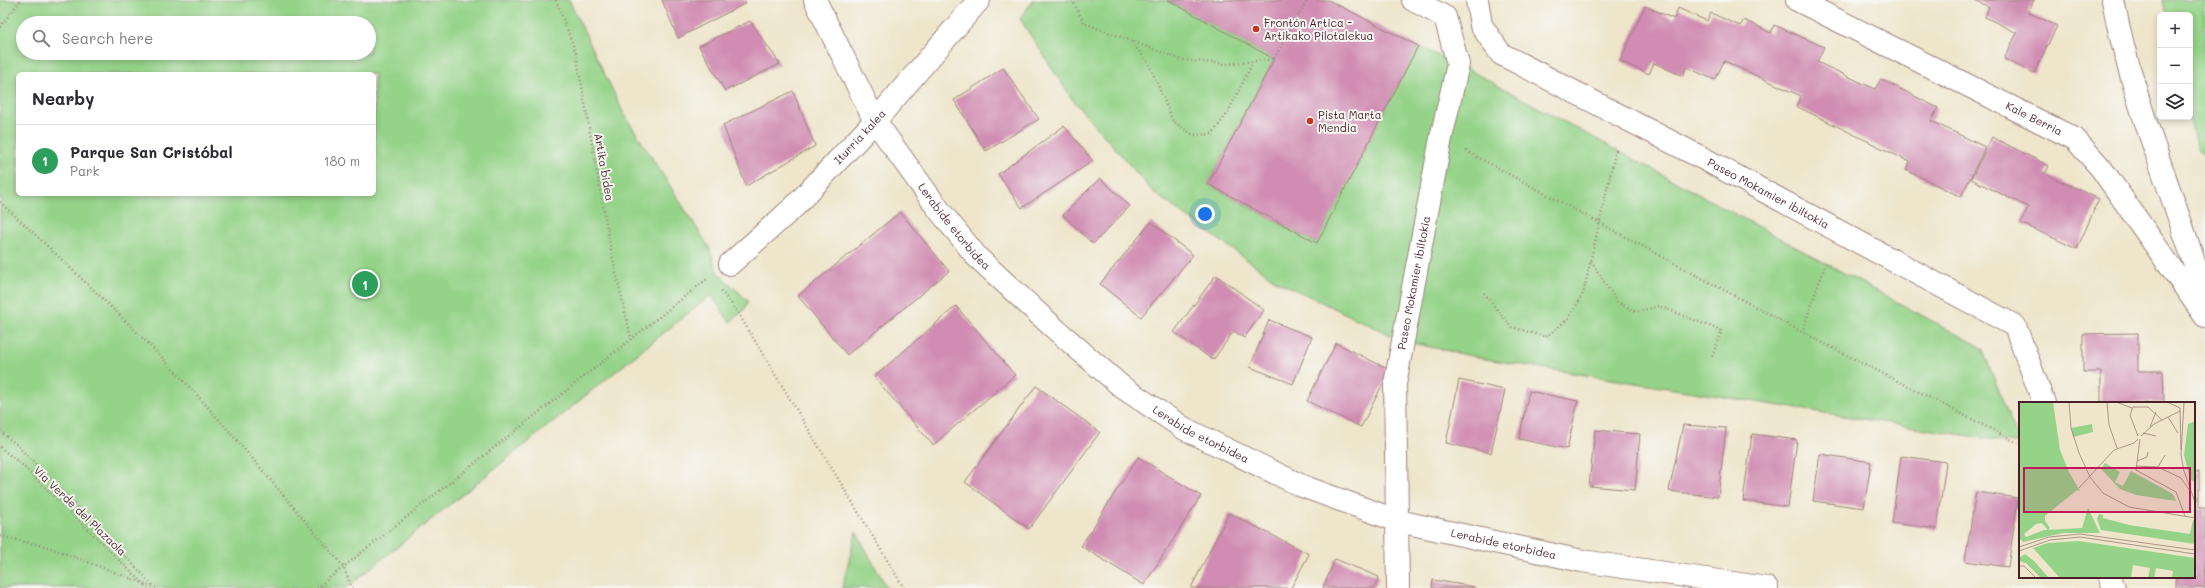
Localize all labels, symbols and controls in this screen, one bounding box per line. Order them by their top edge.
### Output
map controls [2157,12,2193,120]
button: + [2157,12,2193,48]
place label: Frontón Artica - Artikako Pilotalekua [1264,15,1373,43]
search box [16,16,376,60]
marker: Frontón Artica - Artikako Pilotalekua [1251,24,1261,34]
icon: search [30,27,52,49]
text: Search here [62,28,153,48]
button: − [2157,48,2193,84]
button: layers [2157,84,2193,120]
text: Nearby [32,87,94,109]
street label: Kale Berria [2003,98,2065,139]
street label: Iturria kalea [830,106,889,167]
place label: Pista Marta Mendia [1318,107,1382,135]
marker: Pista Marta Mendia [1305,116,1315,126]
street label: Artika bidea [591,132,618,202]
text: Parque San Cristóbal [70,142,233,162]
text: 1 [42,152,48,169]
text: 180 m [324,152,360,169]
street label: Paseo Mokamier ibiltokia [1705,154,1832,232]
text: Park [70,162,99,179]
street label: Lerabide etorbidea [915,180,994,273]
your location [1195,204,1215,224]
street label: Paseo Mokamier ibiltokia [1394,214,1433,351]
pin: 1 [352,269,378,299]
street label: Lerabide etorbidea [1150,402,1252,466]
inset map [2019,402,2195,578]
street label: Vía Verde del Plazaola [31,462,130,559]
street label: Lerabide etorbidea [1450,525,1558,562]

